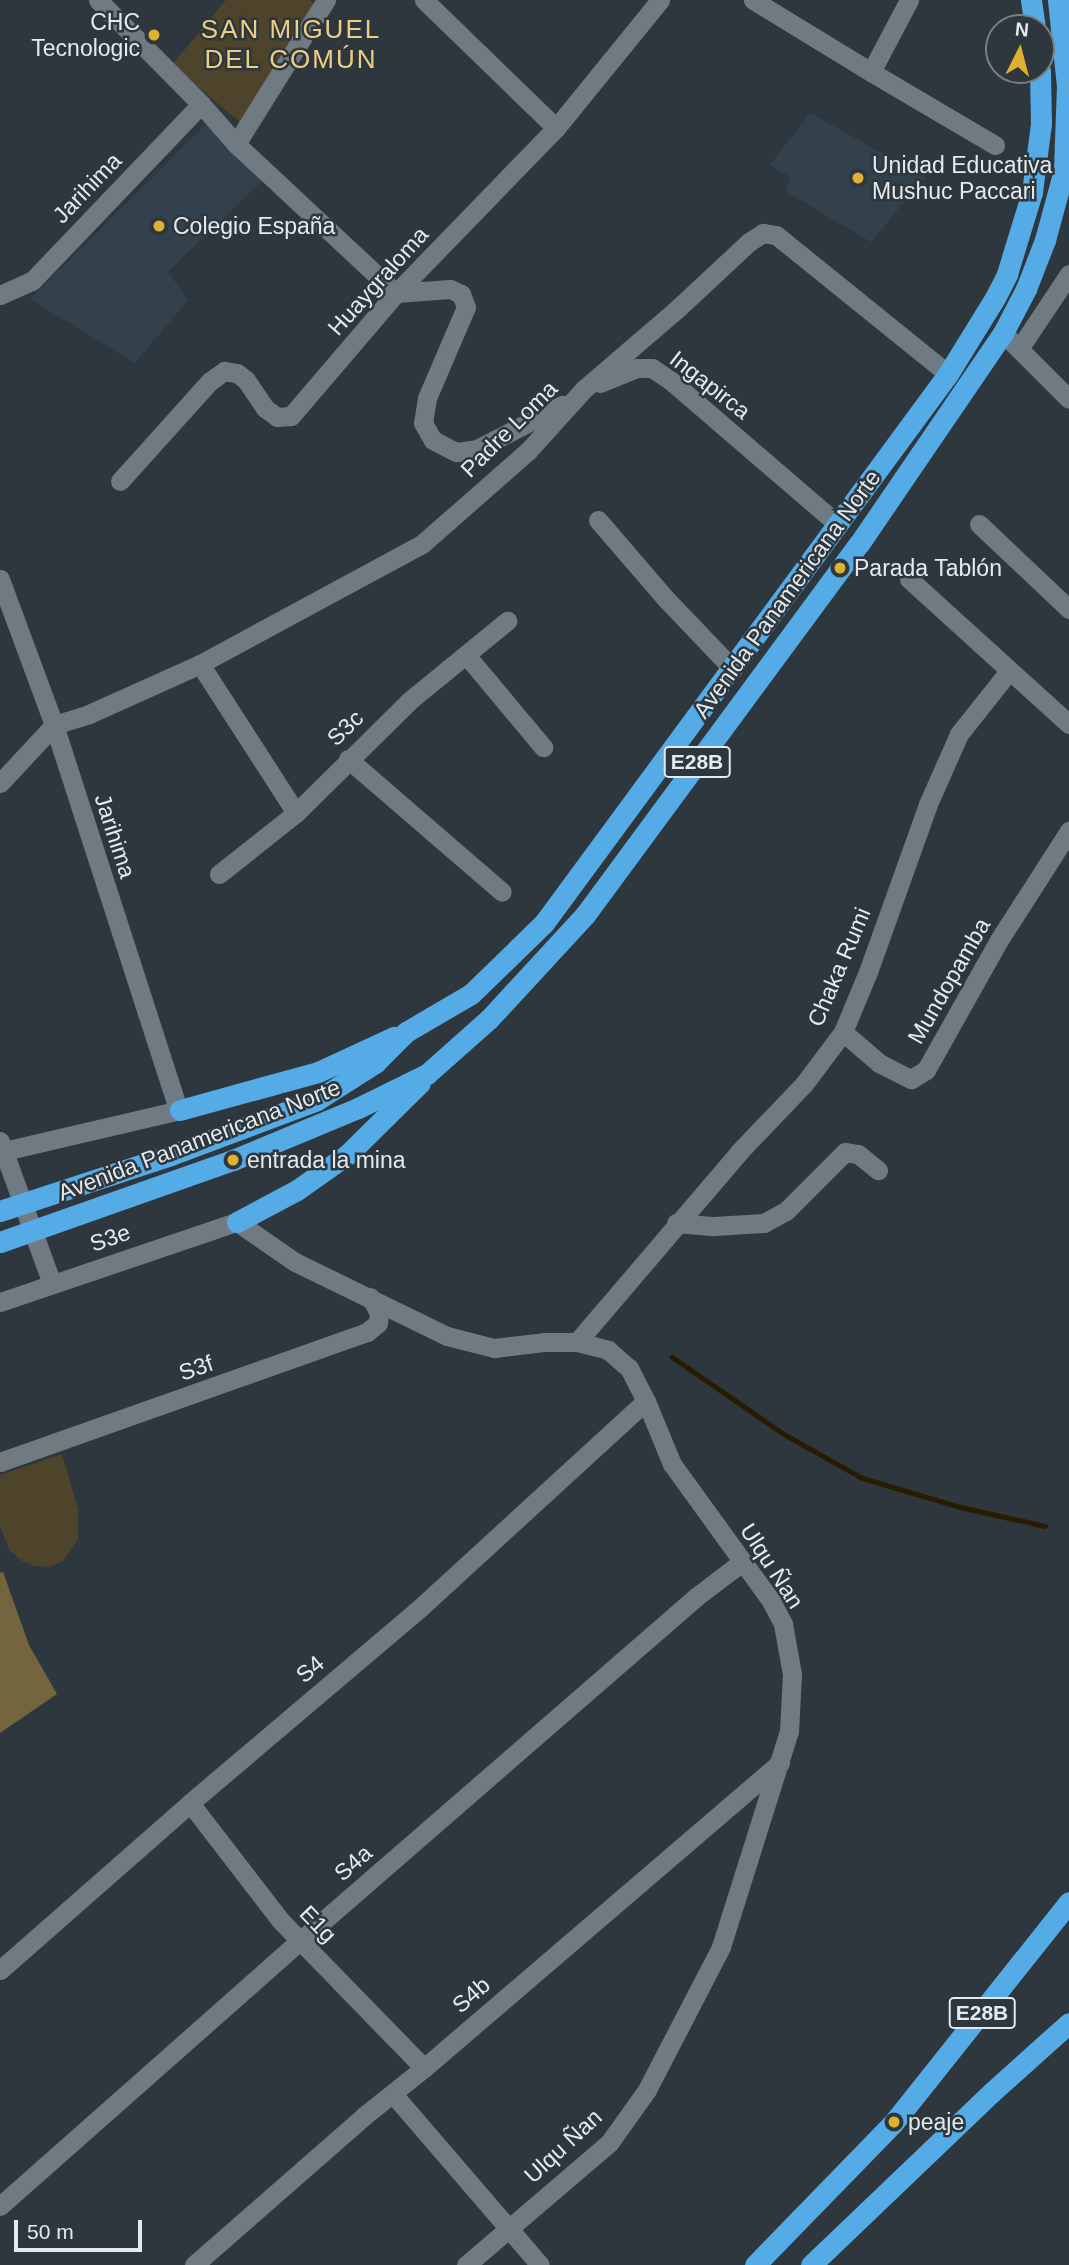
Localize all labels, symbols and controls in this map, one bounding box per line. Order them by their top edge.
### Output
place label: CHC Tecnologic [31,8,140,62]
district label: SAN MIGUEL DEL COMÚN [202,14,380,76]
north arrow [985,14,1055,84]
text: N [1014,18,1030,41]
marker: CHC Tecnologic [146,27,162,43]
street label: Jarihima [47,147,127,229]
place label: Unidad Educativa Mushuc Paccari [872,151,1052,205]
marker: Unidad Educativa Mushuc Paccari [850,170,866,186]
place label: Colegio España [173,212,335,240]
marker: Colegio España [151,218,167,234]
street label: Huaygraloma [322,221,434,341]
street label: Ingapirca [664,345,756,425]
street label: Padre Loma [455,375,563,483]
street label: Avenida Panamericana Norte [688,465,886,723]
place label: Parada Tablón [854,554,1002,582]
marker: Parada Tablón [832,560,848,576]
street label: S3c [321,704,369,752]
road number: E28B [662,744,732,780]
street label: Jarihima [88,790,142,882]
street label: Chaka Rumi [802,903,876,1031]
street label: Mundopamba [902,913,996,1049]
street label: Avenida Panamericana Norte [54,1073,344,1207]
place label: entrada la mina [247,1146,406,1174]
marker: entrada la mina [225,1152,241,1168]
street label: S3e [86,1218,134,1258]
street label: S3f [175,1349,217,1387]
street label: Ulqu Ñan [734,1518,810,1614]
street label: S4 [290,1649,330,1689]
street label: S4a [329,1839,377,1887]
street label: E1g [294,1900,342,1948]
street label: S4b [447,1971,495,2019]
road number: E28B [947,1996,1017,2030]
street label: Ulqu Ñan [519,2103,607,2189]
place label: peaje [908,2108,964,2136]
marker: peaje [886,2114,902,2130]
scale bar [18,2206,145,2250]
text: 50 m [27,2220,74,2243]

